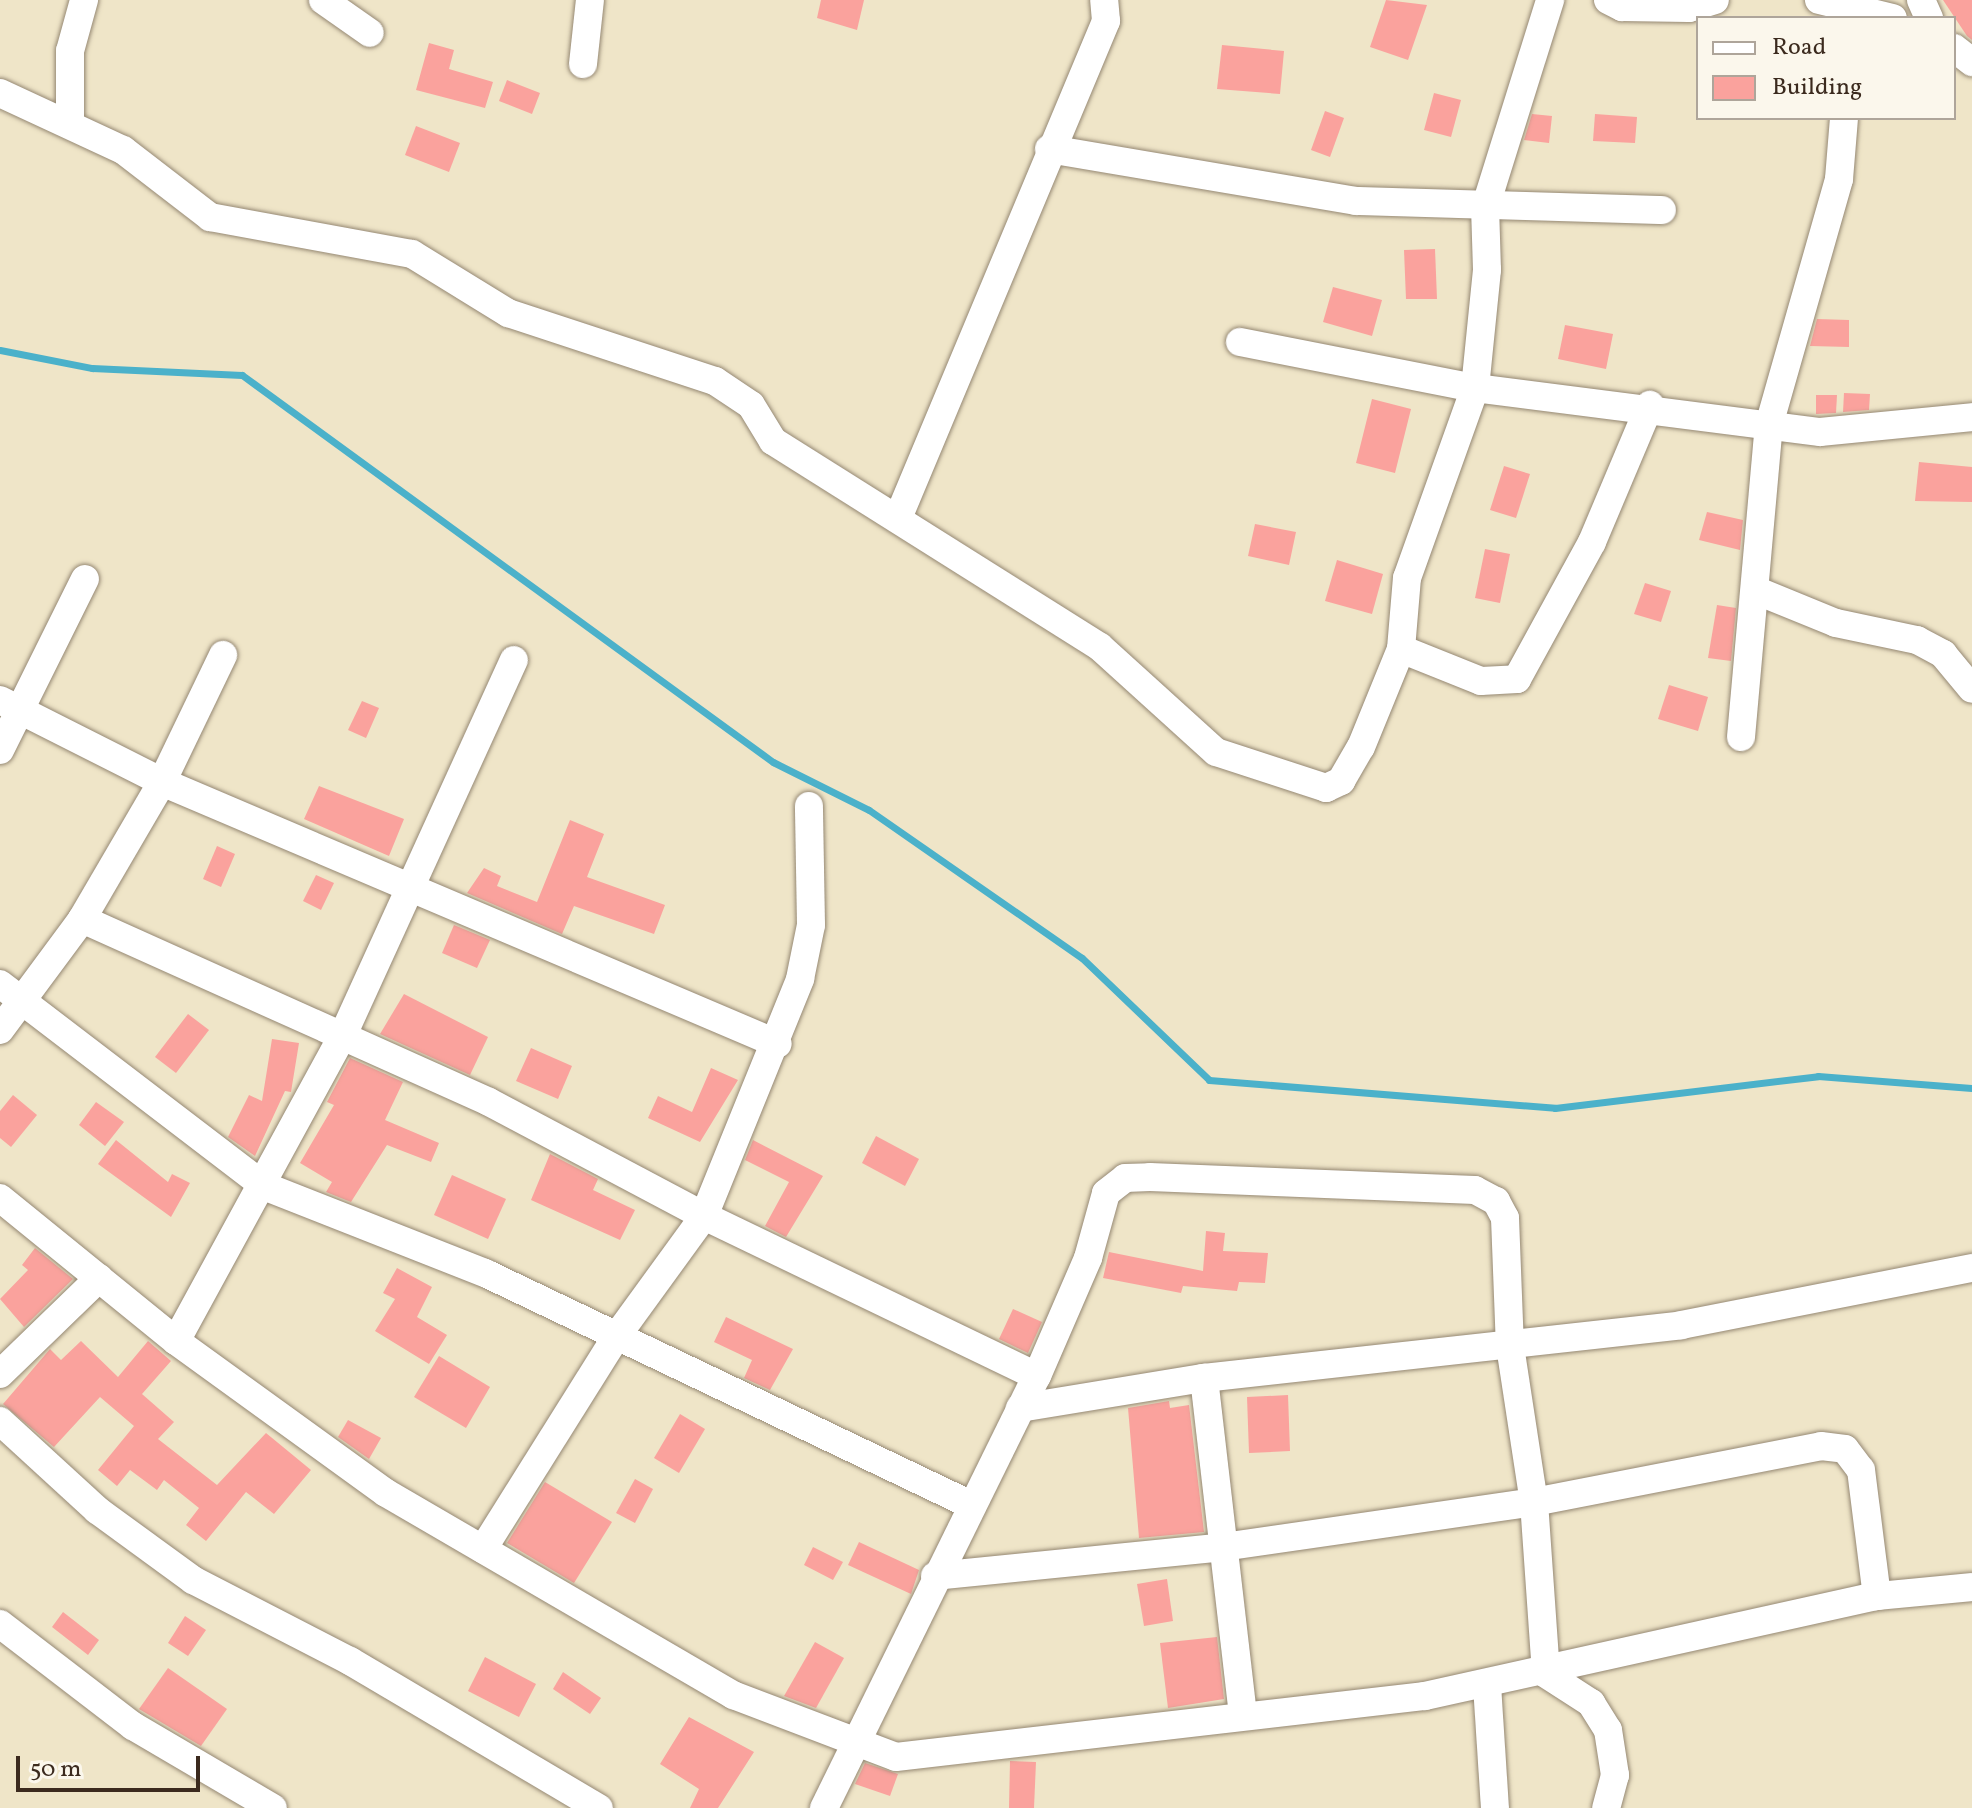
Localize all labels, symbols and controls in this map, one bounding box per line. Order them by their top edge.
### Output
legend [1696,16,1956,120]
text: Road [1772,31,1826,65]
text: Building [1772,71,1862,105]
scale bar [20,1740,204,1790]
text: 50 m [30,1753,82,1787]

